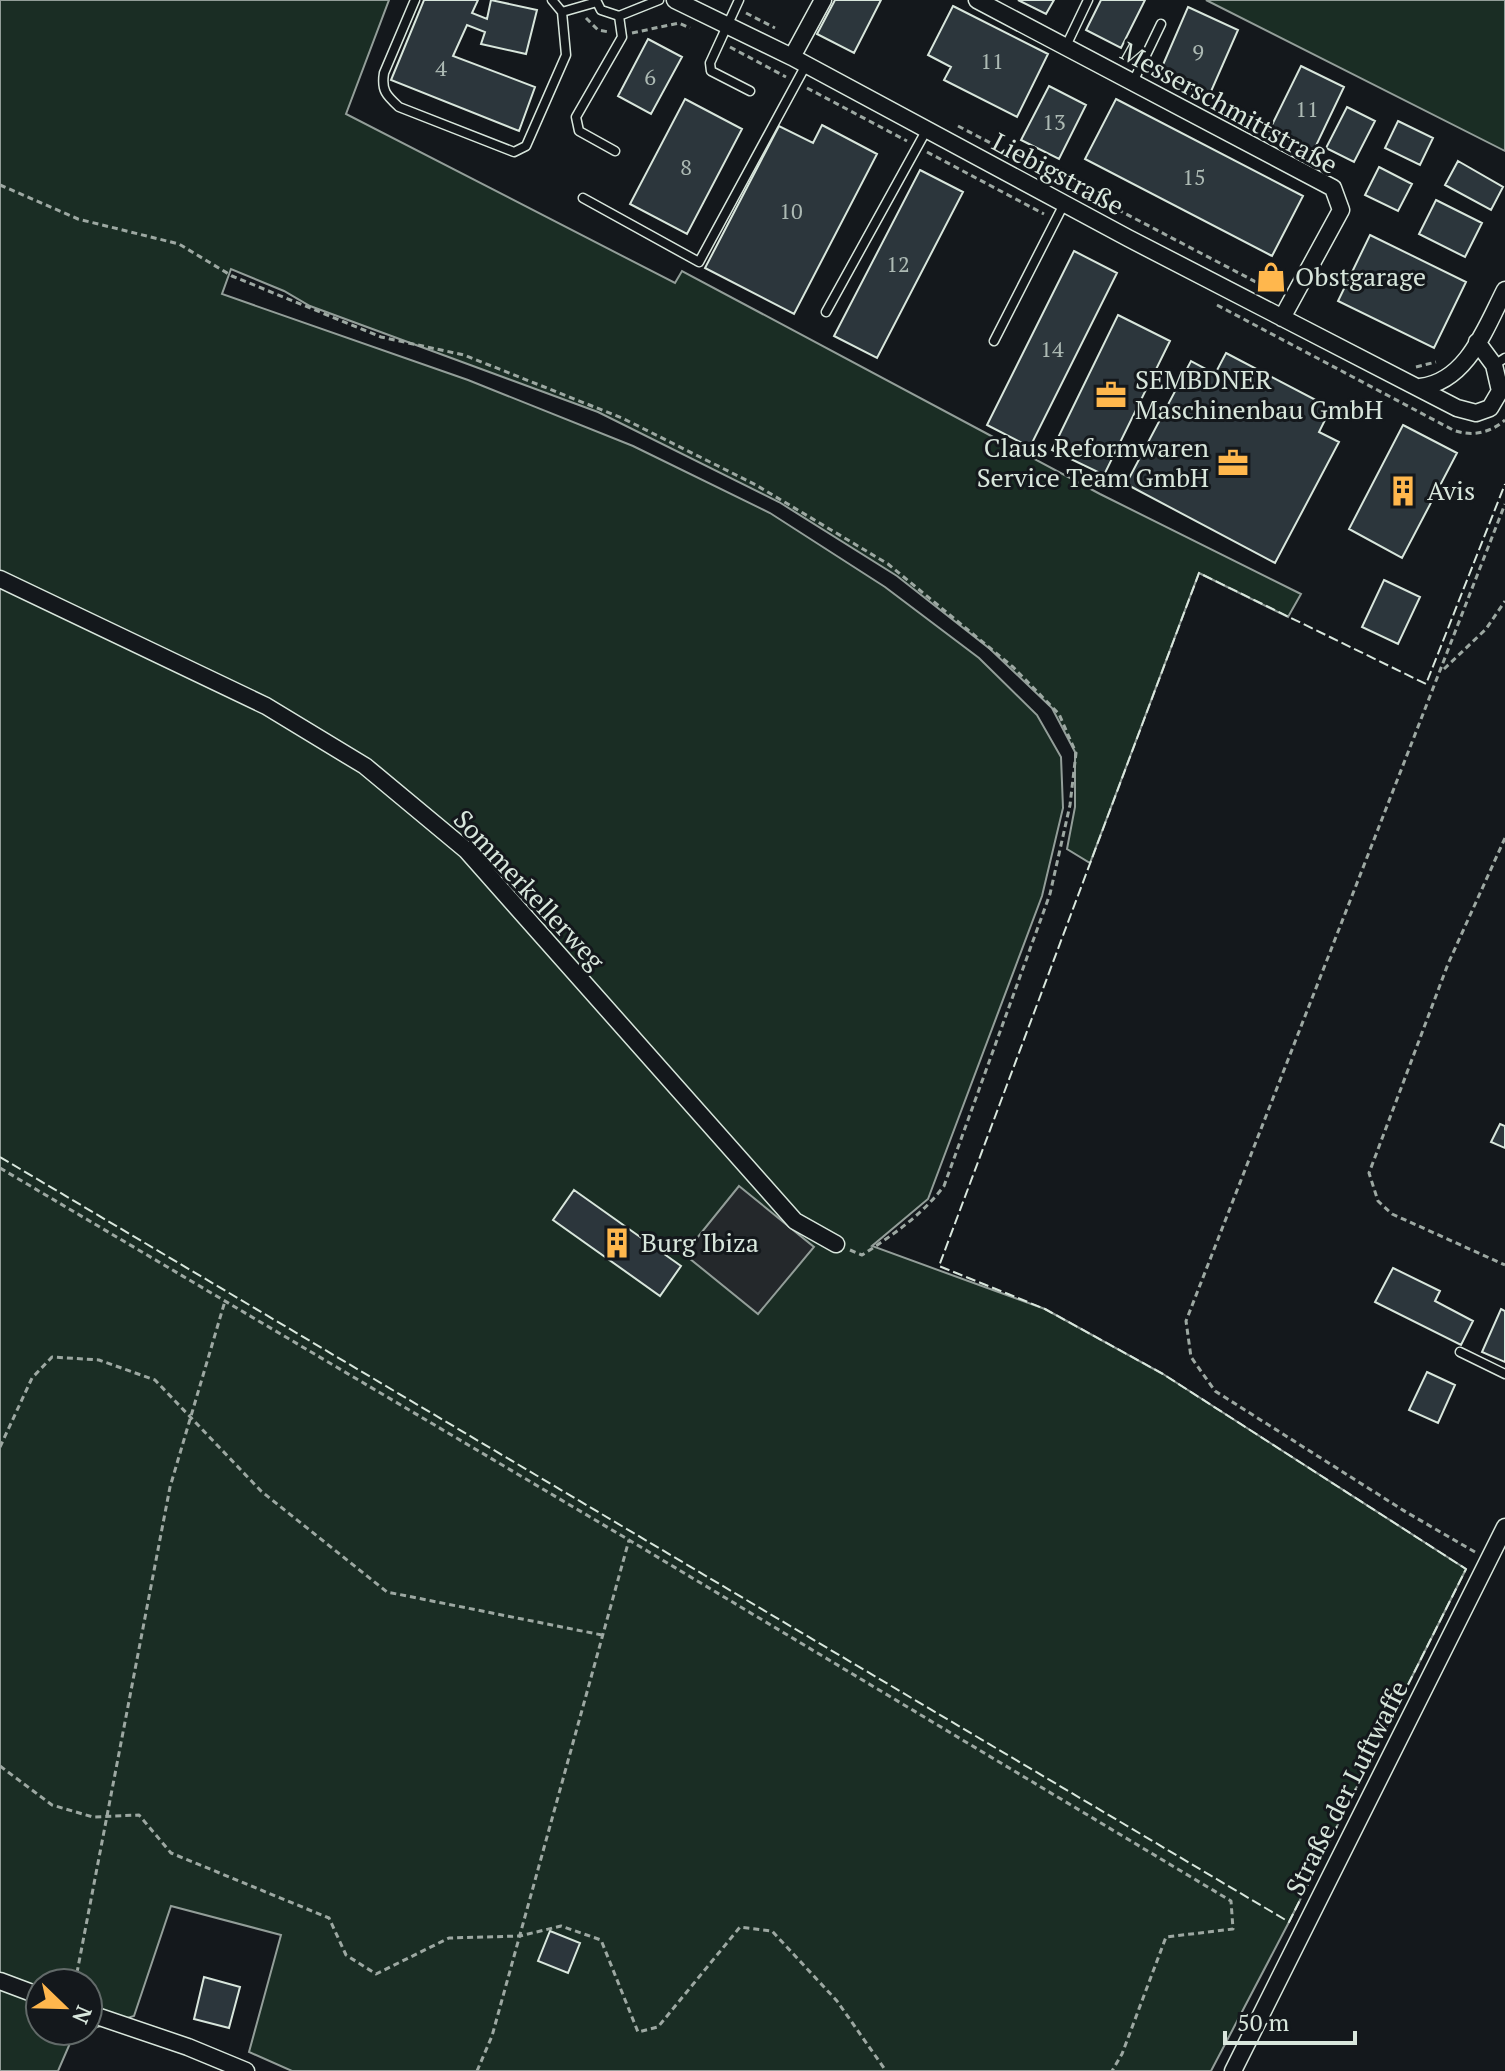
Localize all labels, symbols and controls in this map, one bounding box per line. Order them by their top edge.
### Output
street label: Messerschmittstraße [1115,33,1344,181]
house number: 9 [1192,37,1204,66]
house number: 11 [980,46,1004,75]
house number: 4 [435,53,447,82]
house number: 6 [644,62,656,91]
house number: 11 [1295,94,1319,123]
house number: 13 [1042,107,1066,136]
street label: Liebigstraße [987,124,1130,222]
house number: 8 [680,152,692,181]
house number: 15 [1182,162,1206,191]
house number: 10 [779,196,803,225]
house number: 12 [886,249,910,278]
place label: Obstgarage [1295,259,1426,293]
shop icon: Obstgarage [1254,260,1288,294]
house number: 14 [1040,334,1064,363]
place label: SEMBDNER Maschinenbau GmbH [1135,362,1383,426]
office icon: SEMBDNER Maschinenbau GmbH [1094,378,1128,412]
place label: Claus Reformwaren Service Team GmbH [977,430,1209,494]
office icon: Claus Reformwaren Service Team GmbH [1216,446,1250,480]
place label: Avis [1427,473,1475,507]
building icon: Avis [1386,474,1420,508]
street label: Sommerkellerweg [447,802,613,977]
place label: Burg Ibiza [641,1225,759,1259]
building icon: Burg Ibiza [600,1226,634,1260]
street label: Straße der Luftwaffe [1277,1675,1415,1901]
north arrow [24,1967,104,2047]
scale bar [1225,1995,1355,2045]
text: N [66,2002,99,2029]
text: 50 m [1237,2006,1289,2038]

